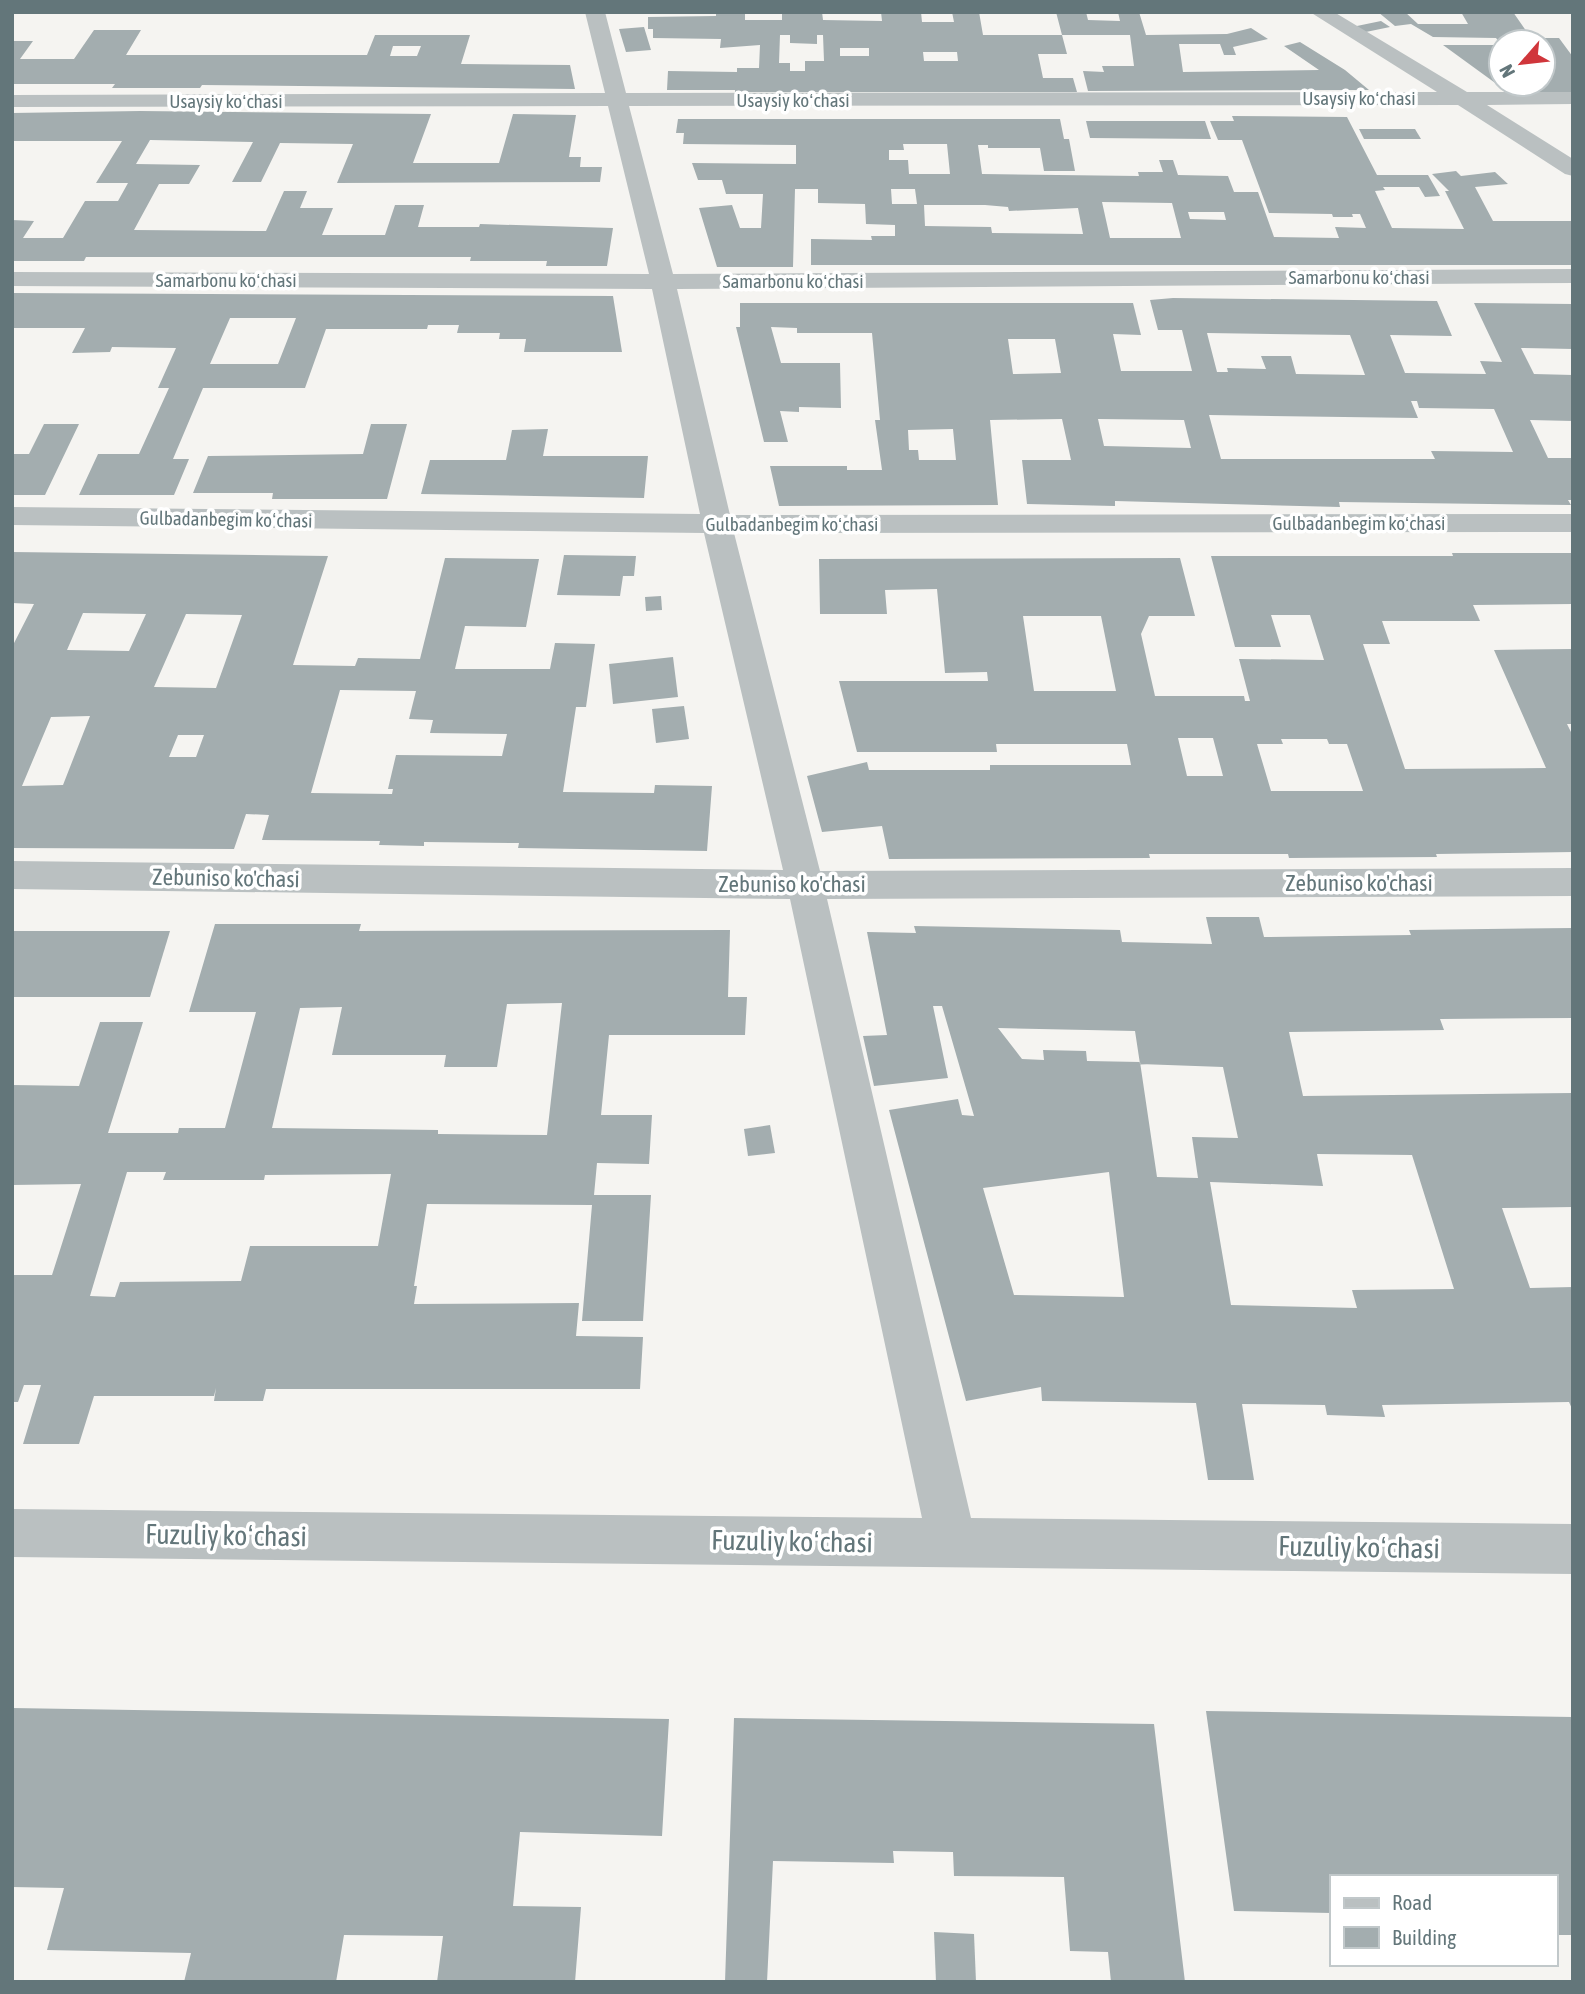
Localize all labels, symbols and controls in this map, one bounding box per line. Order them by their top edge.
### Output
north arrow [1487,28,1557,98]
text: N [1495,61,1519,81]
street label: Usaysiy koʻchasi [1302,87,1416,109]
street label: Usaysiy koʻchasi [736,89,850,111]
street label: Usaysiy koʻchasi [169,90,283,112]
street label: Samarbonu koʻchasi [1288,266,1430,288]
street label: Samarbonu koʻchasi [155,269,297,291]
street label: Samarbonu koʻchasi [722,270,864,292]
street label: Gulbadanbegim koʻchasi [139,506,313,532]
street label: Gulbadanbegim koʻchasi [1273,512,1445,534]
street label: Gulbadanbegim koʻchasi [706,513,878,535]
street label: Zebuniso ko'chasi [152,864,300,892]
street label: Zebuniso ko'chasi [1285,870,1433,896]
street label: Zebuniso ko'chasi [718,871,866,897]
street label: Fuzuliy koʻchasi [145,1518,307,1552]
street label: Fuzuliy koʻchasi [711,1524,873,1558]
street label: Fuzuliy koʻchasi [1278,1530,1440,1564]
legend [1330,1875,1557,1966]
text: Road [1392,1890,1432,1914]
text: Building [1392,1925,1456,1949]

